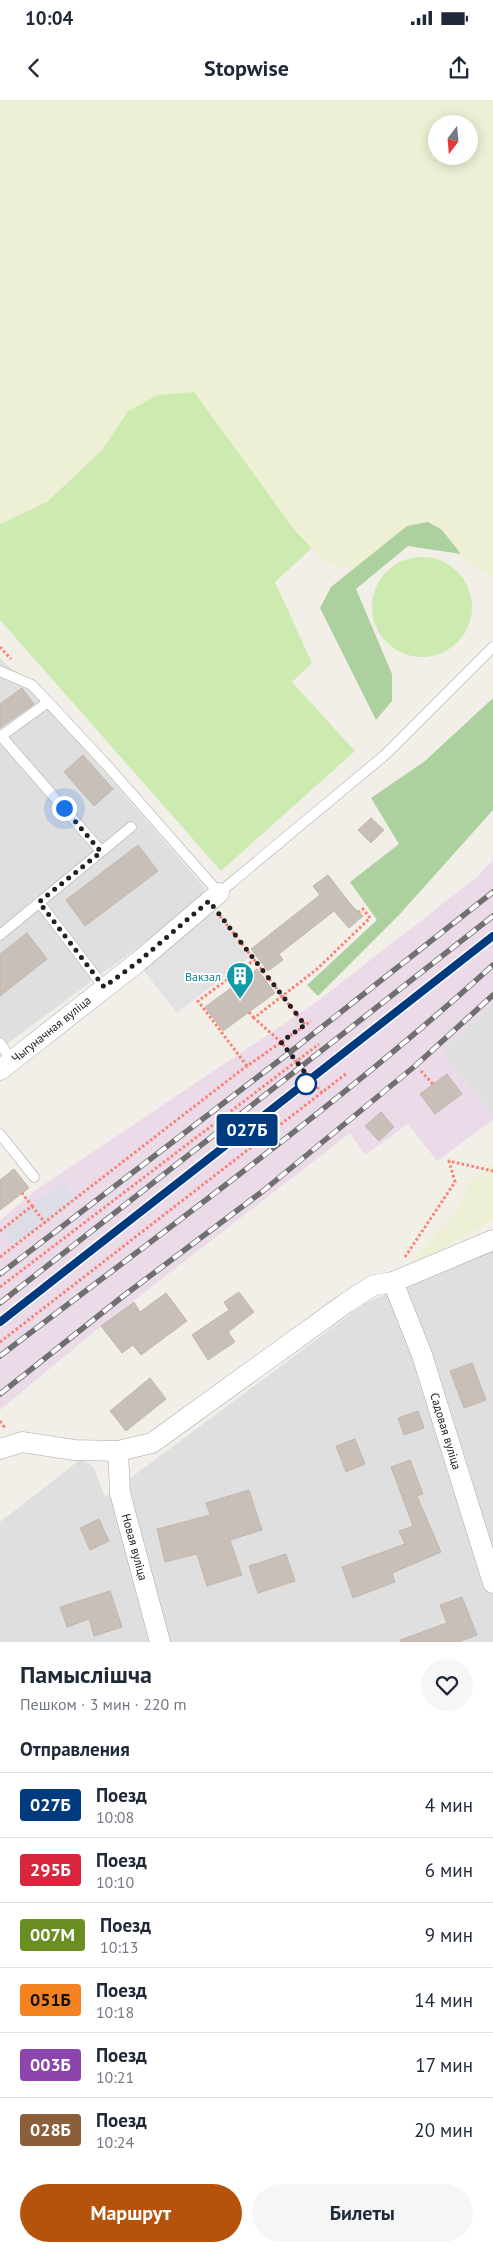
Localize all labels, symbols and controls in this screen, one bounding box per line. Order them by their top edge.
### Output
text: 10:04 [25,6,73,30]
icon: back [20,54,48,82]
text: Stopwise [204,54,289,82]
icon: share [445,54,473,82]
north arrow [428,115,478,165]
map controls [428,115,478,165]
your location [52,796,77,821]
building icon: Вакзал [225,961,255,1000]
place label: Вакзал [185,969,221,984]
street label: Чыгуначная вуліца [8,992,94,1066]
unlabelled marker [295,1073,317,1095]
line badge: 027Б [212,1114,282,1146]
text: 027Б [227,1118,267,1141]
street label: Садовая вуліца [427,1391,465,1471]
street label: Новая вуліца [119,1512,151,1582]
text: Памыслішча [20,1659,152,1690]
button: heart [421,1659,473,1711]
text: Пешком · 3 мин · 220 m [20,1694,187,1714]
text: Отправления [20,1737,130,1761]
text: Поезд [96,1783,147,1807]
text: 027Б [30,1793,71,1816]
text: 4 мин [425,1793,473,1817]
text: 10:08 [96,1807,134,1827]
text: Поезд [96,1848,147,1872]
text: 295Б [30,1858,71,1881]
text: 6 мин [425,1858,473,1882]
text: 10:10 [96,1872,134,1892]
text: Поезд [100,1913,151,1937]
text: 007М [30,1923,75,1946]
text: 9 мин [425,1923,473,1947]
text: 10:13 [100,1937,138,1957]
text: Поезд [96,1978,147,2002]
text: 051Б [30,1988,71,2011]
text: 14 мин [414,1988,473,2012]
text: 10:18 [96,2002,134,2022]
text: Поезд [96,2043,147,2067]
text: 003Б [30,2053,71,2076]
text: 17 мин [415,2053,473,2077]
text: 10:21 [96,2067,134,2087]
text: Поезд [96,2108,147,2132]
text: 028Б [30,2118,71,2141]
text: 20 мин [414,2118,473,2142]
text: 10:24 [96,2132,134,2152]
button: Маршрут [20,2184,242,2242]
button: Билеты [252,2184,473,2242]

